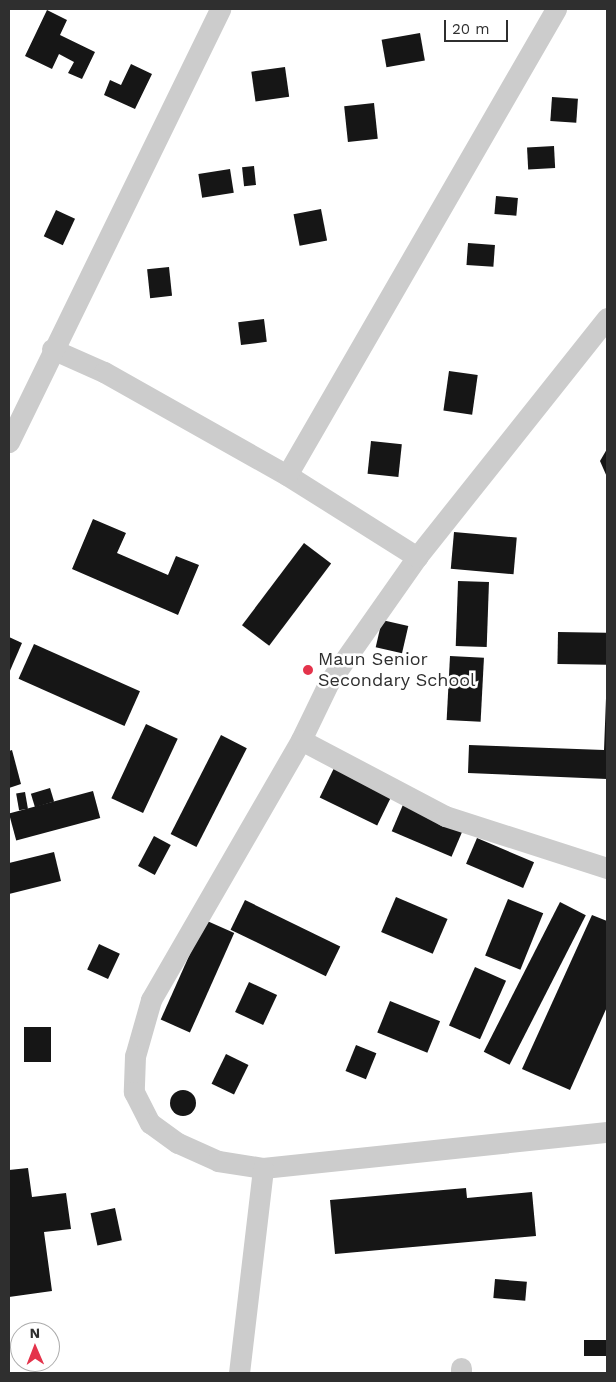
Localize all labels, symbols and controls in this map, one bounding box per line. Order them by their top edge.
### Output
scale bar [446,10,510,42]
text: 20 m [452,20,490,38]
place label: Maun Senior Secondary School [318,649,476,692]
marker: Maun Senior Secondary School [302,664,314,676]
north arrow [10,1322,60,1372]
text: N [29,1325,40,1341]

